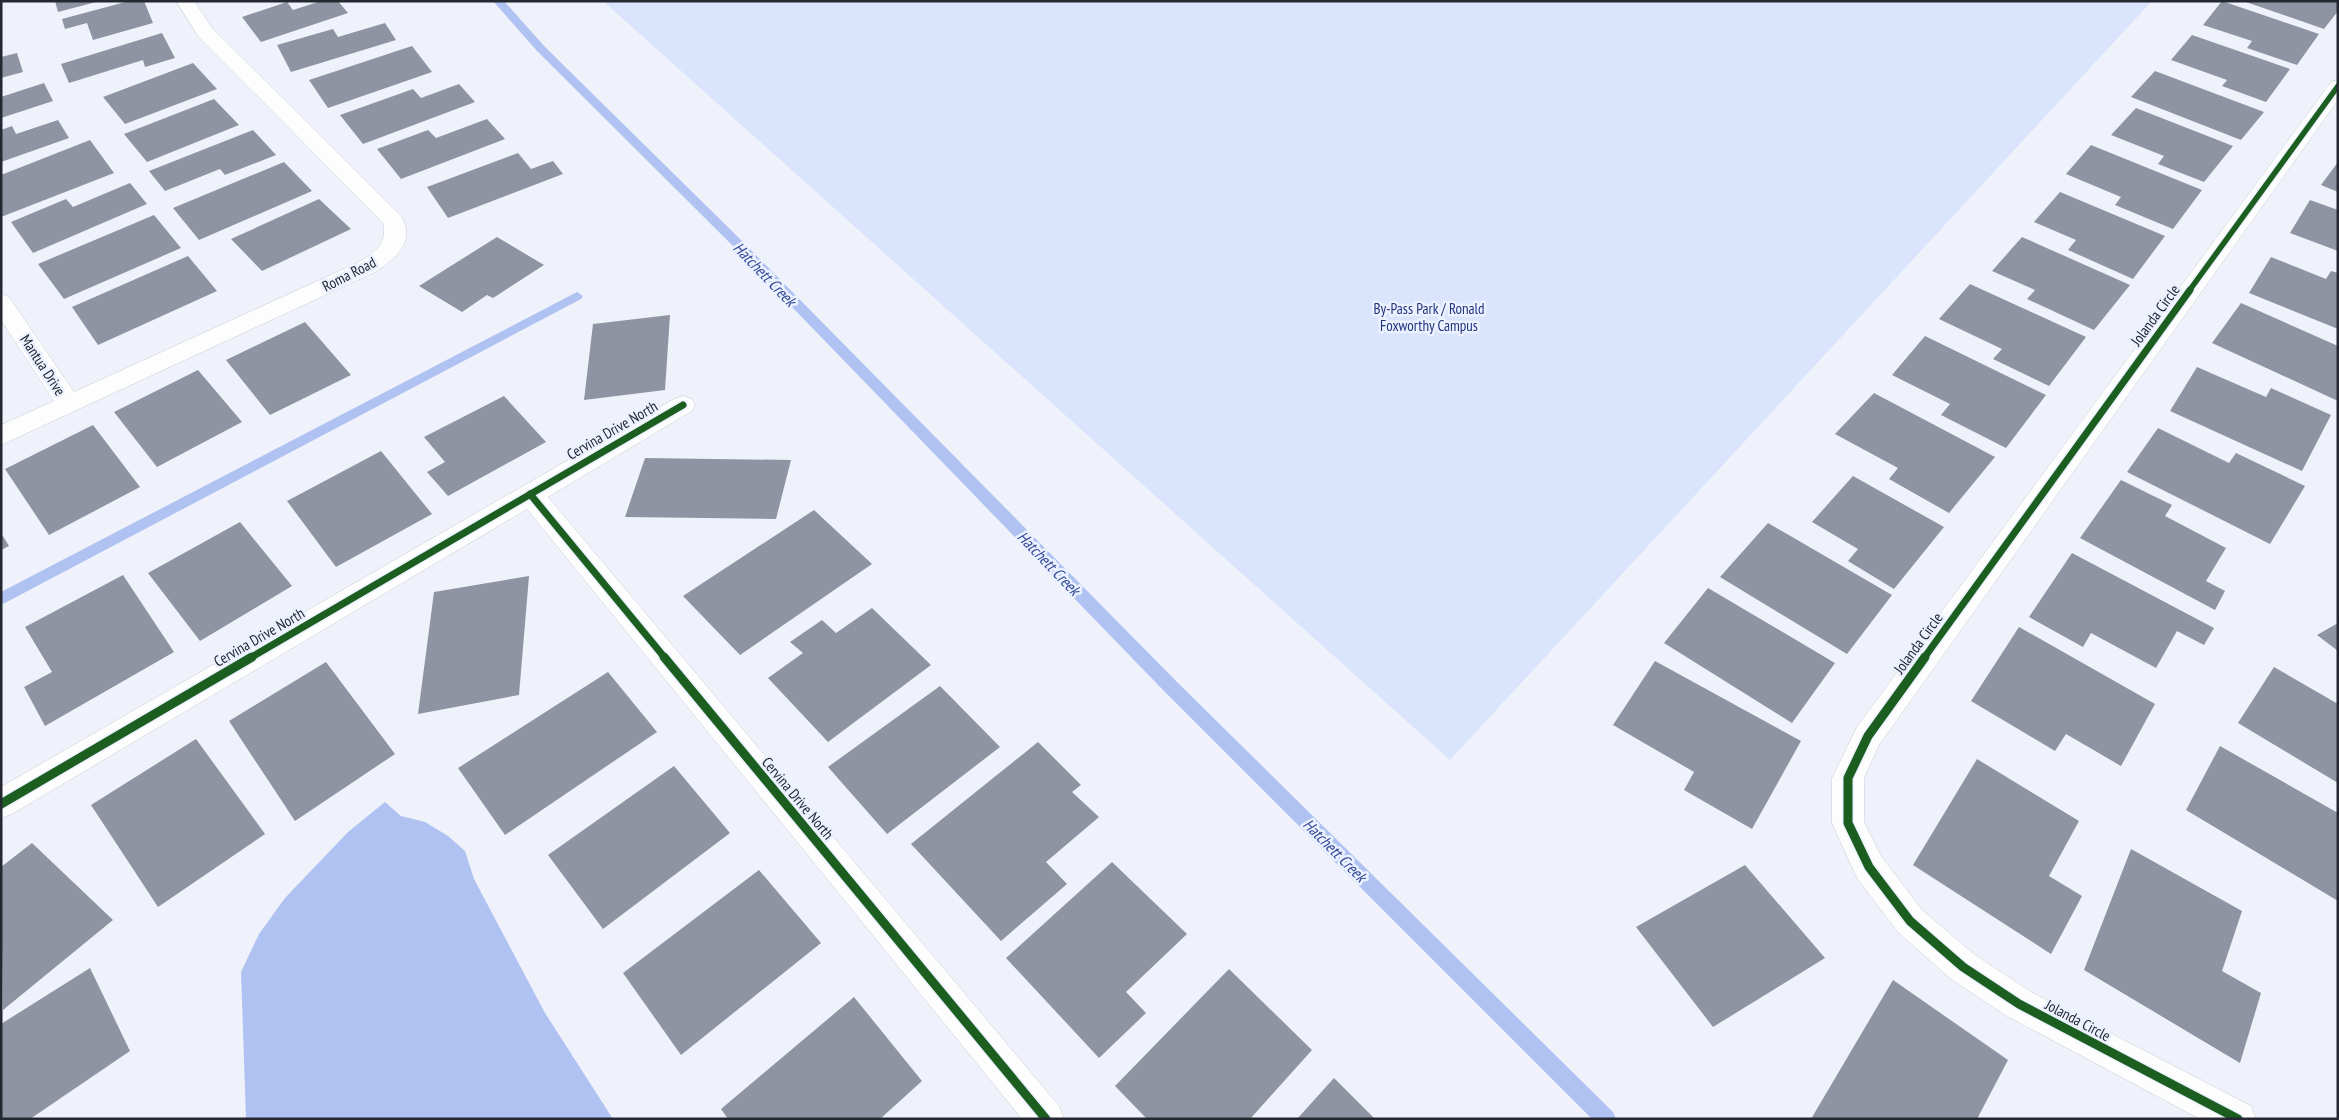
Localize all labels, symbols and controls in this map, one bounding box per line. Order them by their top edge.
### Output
water label: Hatchett Creek [729,238,802,312]
street label: Roma Road [319,252,379,296]
street label: Jolanda Circle [2126,281,2184,350]
park label: By-Pass Park / Ronald Foxworthy Campus [1373,299,1485,335]
street label: Mantua Drive [16,331,70,399]
street label: Cervina Drive North [563,396,661,464]
water label: Hatchett Creek [1013,527,1086,601]
street label: Cervina Drive North [210,603,308,671]
street label: Jolanda Circle [1889,609,1947,678]
street label: Cervina Drive North [758,753,838,843]
water label: Hatchett Creek [1299,814,1372,887]
street label: Jolanda Circle [2041,994,2114,1045]

